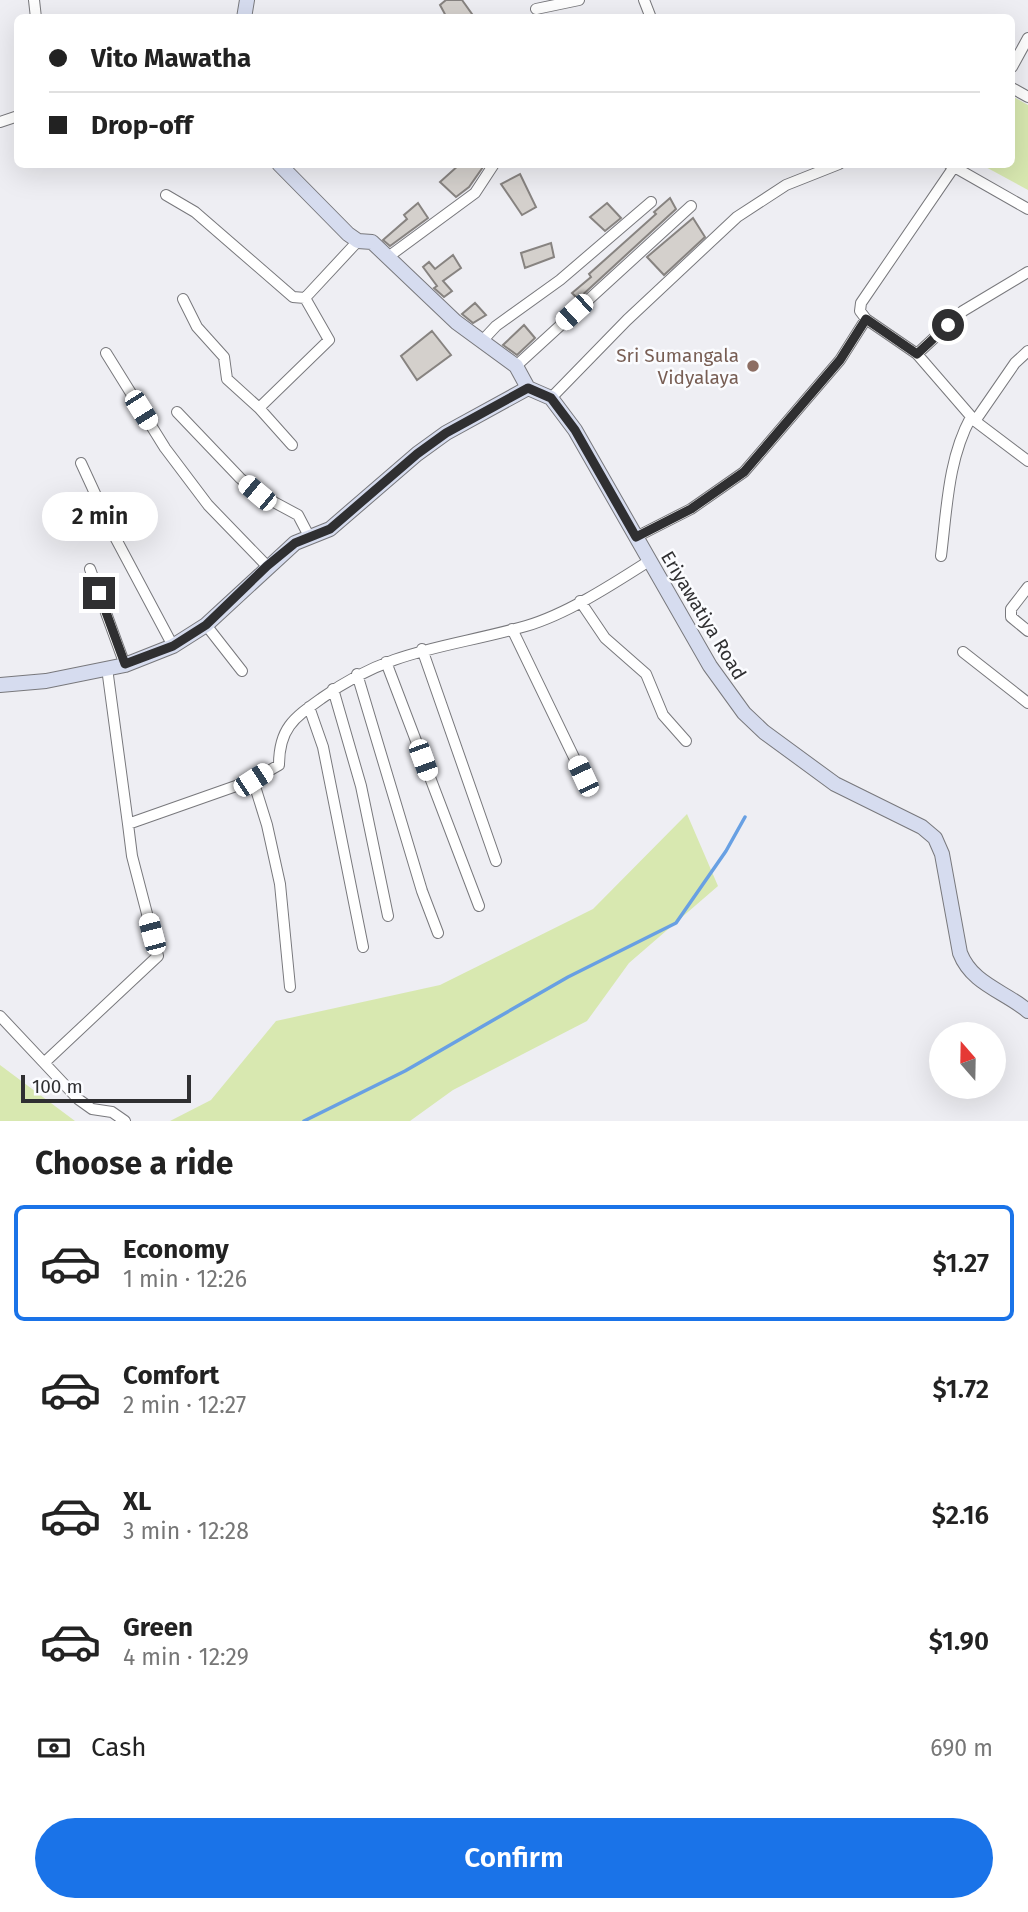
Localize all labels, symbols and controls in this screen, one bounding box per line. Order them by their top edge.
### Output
text: Vito Mawatha [91,43,251,74]
text: Drop-off [91,110,193,141]
car [552,290,597,334]
route start [932,309,964,341]
place label: Sri Sumangala Vidyalaya [616,344,739,389]
marker: Sri Sumangala Vidyalaya [745,358,761,374]
car [121,387,162,433]
car [235,471,280,515]
callout: 2 min [41,491,157,540]
text: 2 min [72,502,128,530]
street label: Eriyawatiya Road [656,547,751,684]
route end [83,577,115,609]
car [406,737,441,783]
car [565,753,602,799]
car [230,760,277,800]
car [137,911,168,957]
north arrow [929,1022,1006,1099]
map controls [929,1022,1006,1099]
scale bar [21,1072,191,1104]
text: 100 m [32,1075,83,1098]
text: Choose a ride [35,1144,233,1182]
icon: car [39,1232,102,1295]
text: Economy [123,1234,229,1265]
text: $1.27 [933,1248,989,1279]
text: 1 min · 12:26 [123,1265,247,1293]
icon: car [39,1358,102,1421]
text: Comfort [123,1360,219,1391]
text: $1.72 [933,1374,989,1405]
text: 2 min · 12:27 [123,1391,246,1419]
icon: car [39,1484,102,1547]
text: XL [123,1486,151,1517]
text: $2.16 [932,1500,989,1531]
text: 3 min · 12:28 [123,1517,249,1545]
icon: car [39,1610,102,1673]
text: Green [123,1612,193,1643]
text: $1.90 [929,1626,989,1657]
text: 4 min · 12:29 [123,1643,249,1671]
icon: cash [35,1729,73,1767]
text: Cash [91,1732,147,1763]
text: 690 m [930,1734,993,1762]
button: Confirm [35,1818,993,1898]

